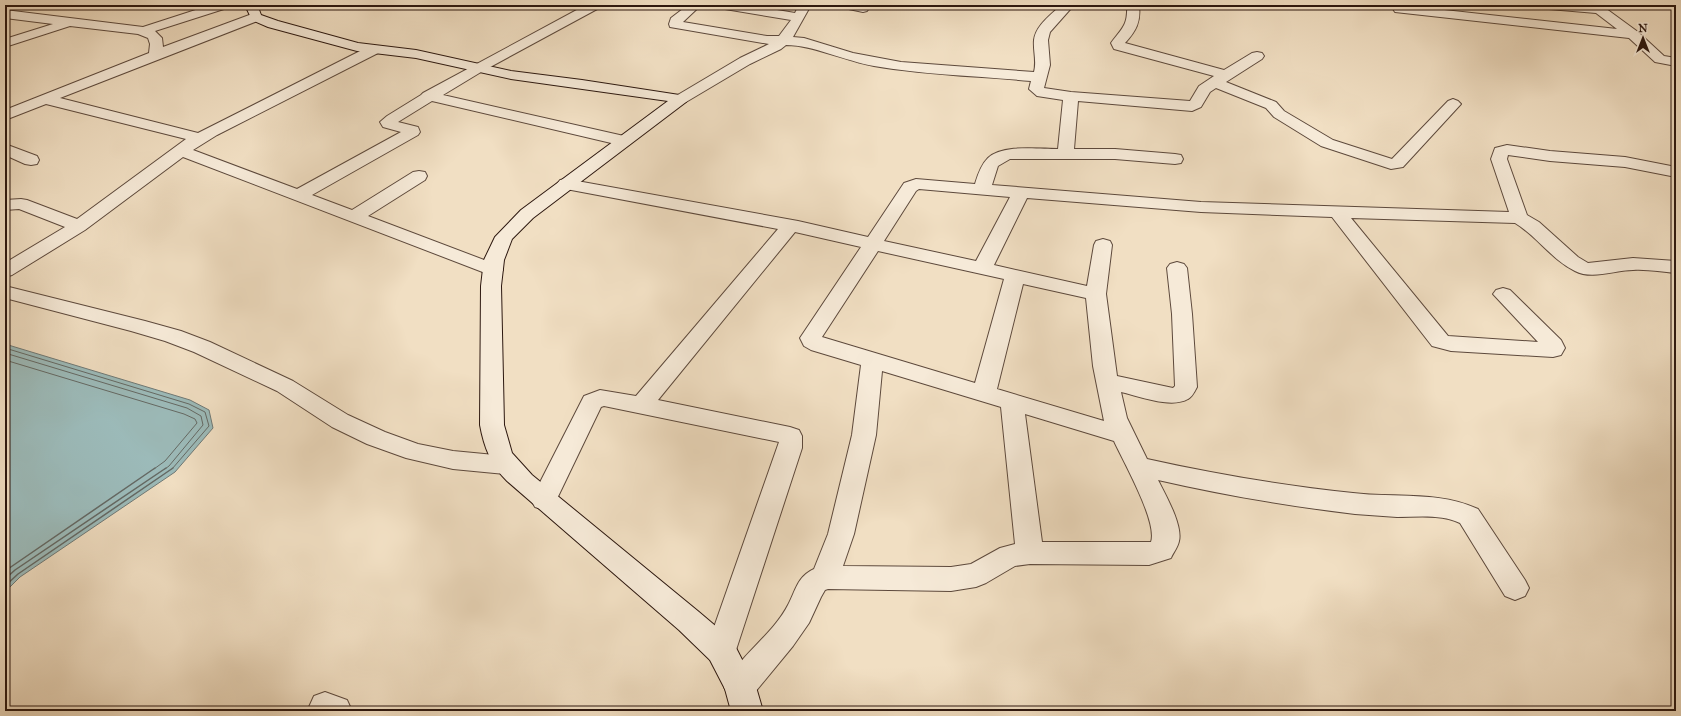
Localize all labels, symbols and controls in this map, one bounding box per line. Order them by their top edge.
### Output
north arrow [1623,18,1663,58]
text: N [1638,22,1648,35]

